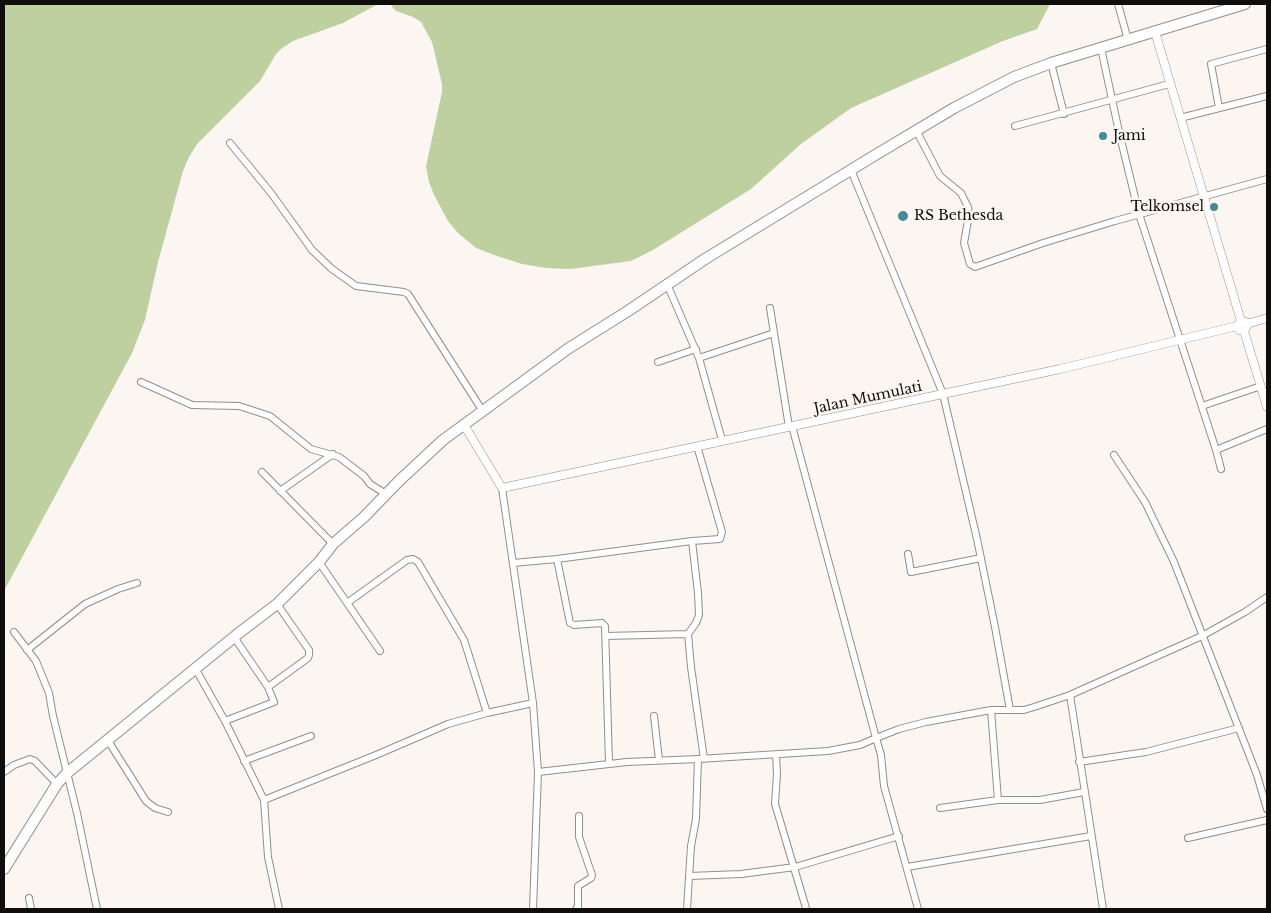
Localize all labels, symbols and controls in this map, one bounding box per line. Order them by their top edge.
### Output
place label: Jami [1113,128,1146,144]
marker: Jami [1097,130,1109,142]
place label: Telkomsel [1130,199,1204,215]
marker: Telkomsel [1208,201,1220,213]
place label: RS Bethesda [914,208,1003,224]
marker: RS Bethesda [896,209,910,223]
street label: Jalan Mumulati [812,378,924,418]

